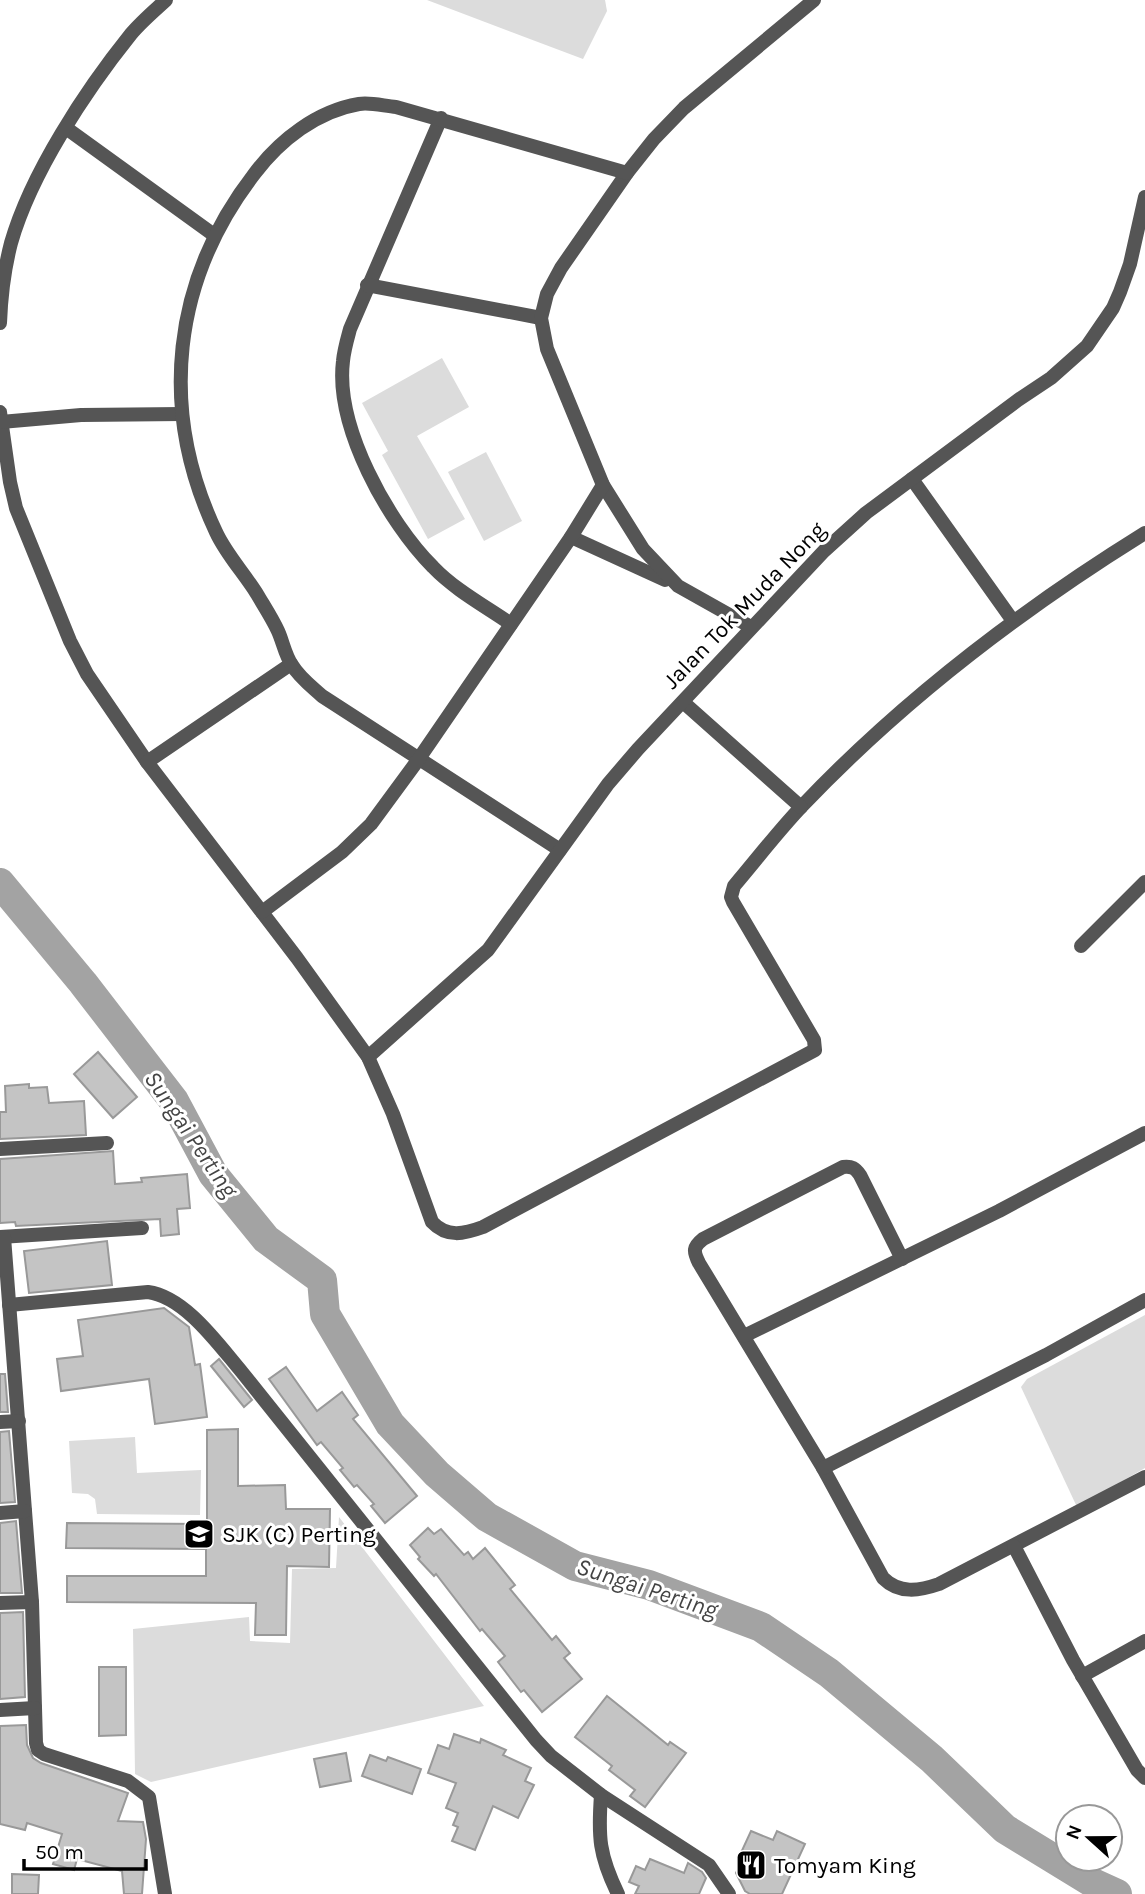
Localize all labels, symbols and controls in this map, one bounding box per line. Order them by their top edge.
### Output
street label: Jalan Tok Muda Nong [658,516,831,694]
water label: Sungai Perting [139,1066,244,1203]
school or university icon: SJK (C) Perting [182,1517,216,1551]
place label: SJK (C) Perting [222,1521,376,1548]
water label: Sungai Perting [573,1552,722,1624]
north arrow [1054,1803,1124,1873]
text: N [1061,1822,1087,1843]
scale bar [24,1828,147,1872]
text: 50 m [35,1840,84,1864]
restaurant icon: Tomyam King [734,1848,768,1882]
place label: Tomyam King [774,1852,916,1879]

